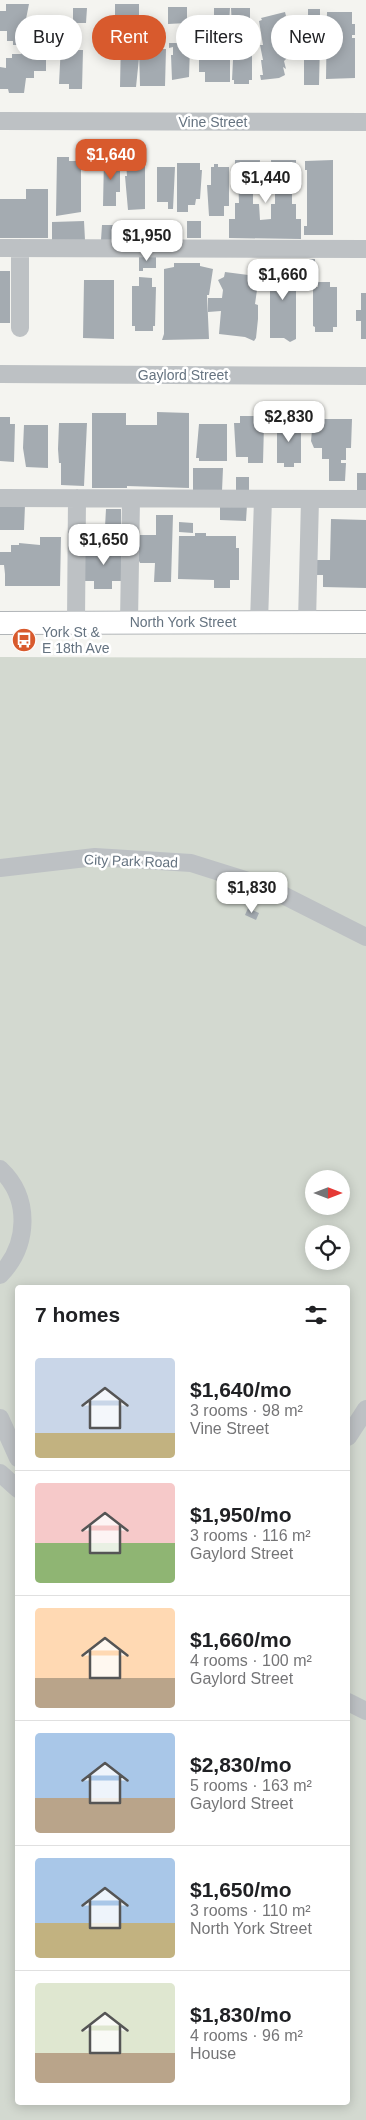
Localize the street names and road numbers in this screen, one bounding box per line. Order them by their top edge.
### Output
street label: Vine Street [178,114,248,130]
street label: Gaylord Street [138,367,228,383]
street label: North York Street [130,614,236,630]
street label: City Park Road [84,851,178,871]

